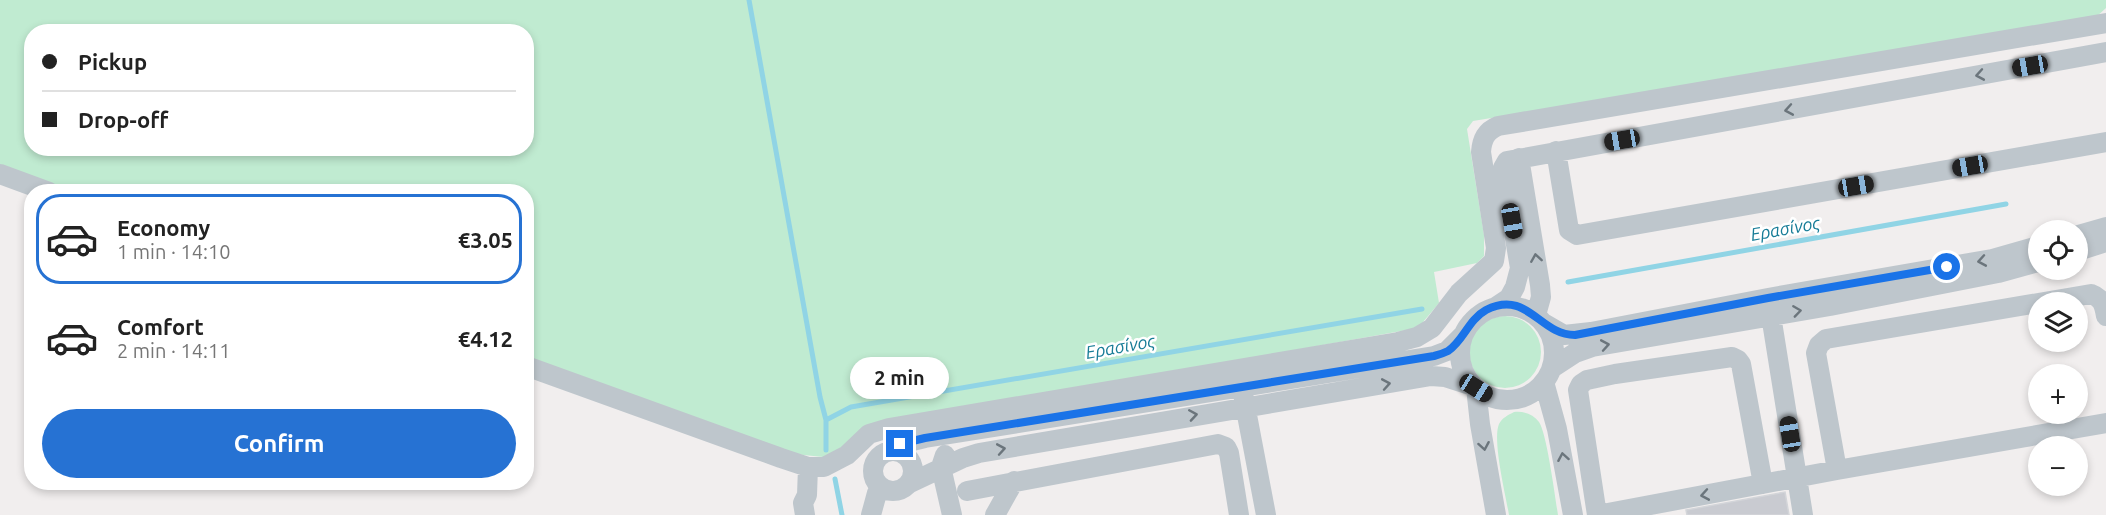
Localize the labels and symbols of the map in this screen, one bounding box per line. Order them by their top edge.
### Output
car [2011,54,2049,78]
one-way arrow [1976,69,1985,81]
one-way arrow [1784,104,1793,116]
car [1603,128,1641,152]
car [1951,154,1989,178]
car [1837,174,1875,198]
car [1500,202,1524,240]
water label: Ερασίνος [1749,212,1823,245]
one-way arrow [1530,253,1542,262]
route start [1933,253,1960,280]
one-way arrow [1977,254,1987,267]
one-way arrow [1793,306,1802,318]
water label: Ερασίνος [1084,330,1158,363]
one-way arrow [1600,339,1610,352]
callout: 2 min [850,357,950,399]
car [1456,371,1496,405]
one-way arrow [1381,378,1391,390]
one-way arrow [1188,409,1198,422]
car [1778,415,1802,453]
route end [886,430,913,457]
one-way arrow [1477,441,1490,451]
one-way arrow [996,443,1006,456]
one-way arrow [1557,453,1569,462]
one-way arrow [1701,488,1711,501]

